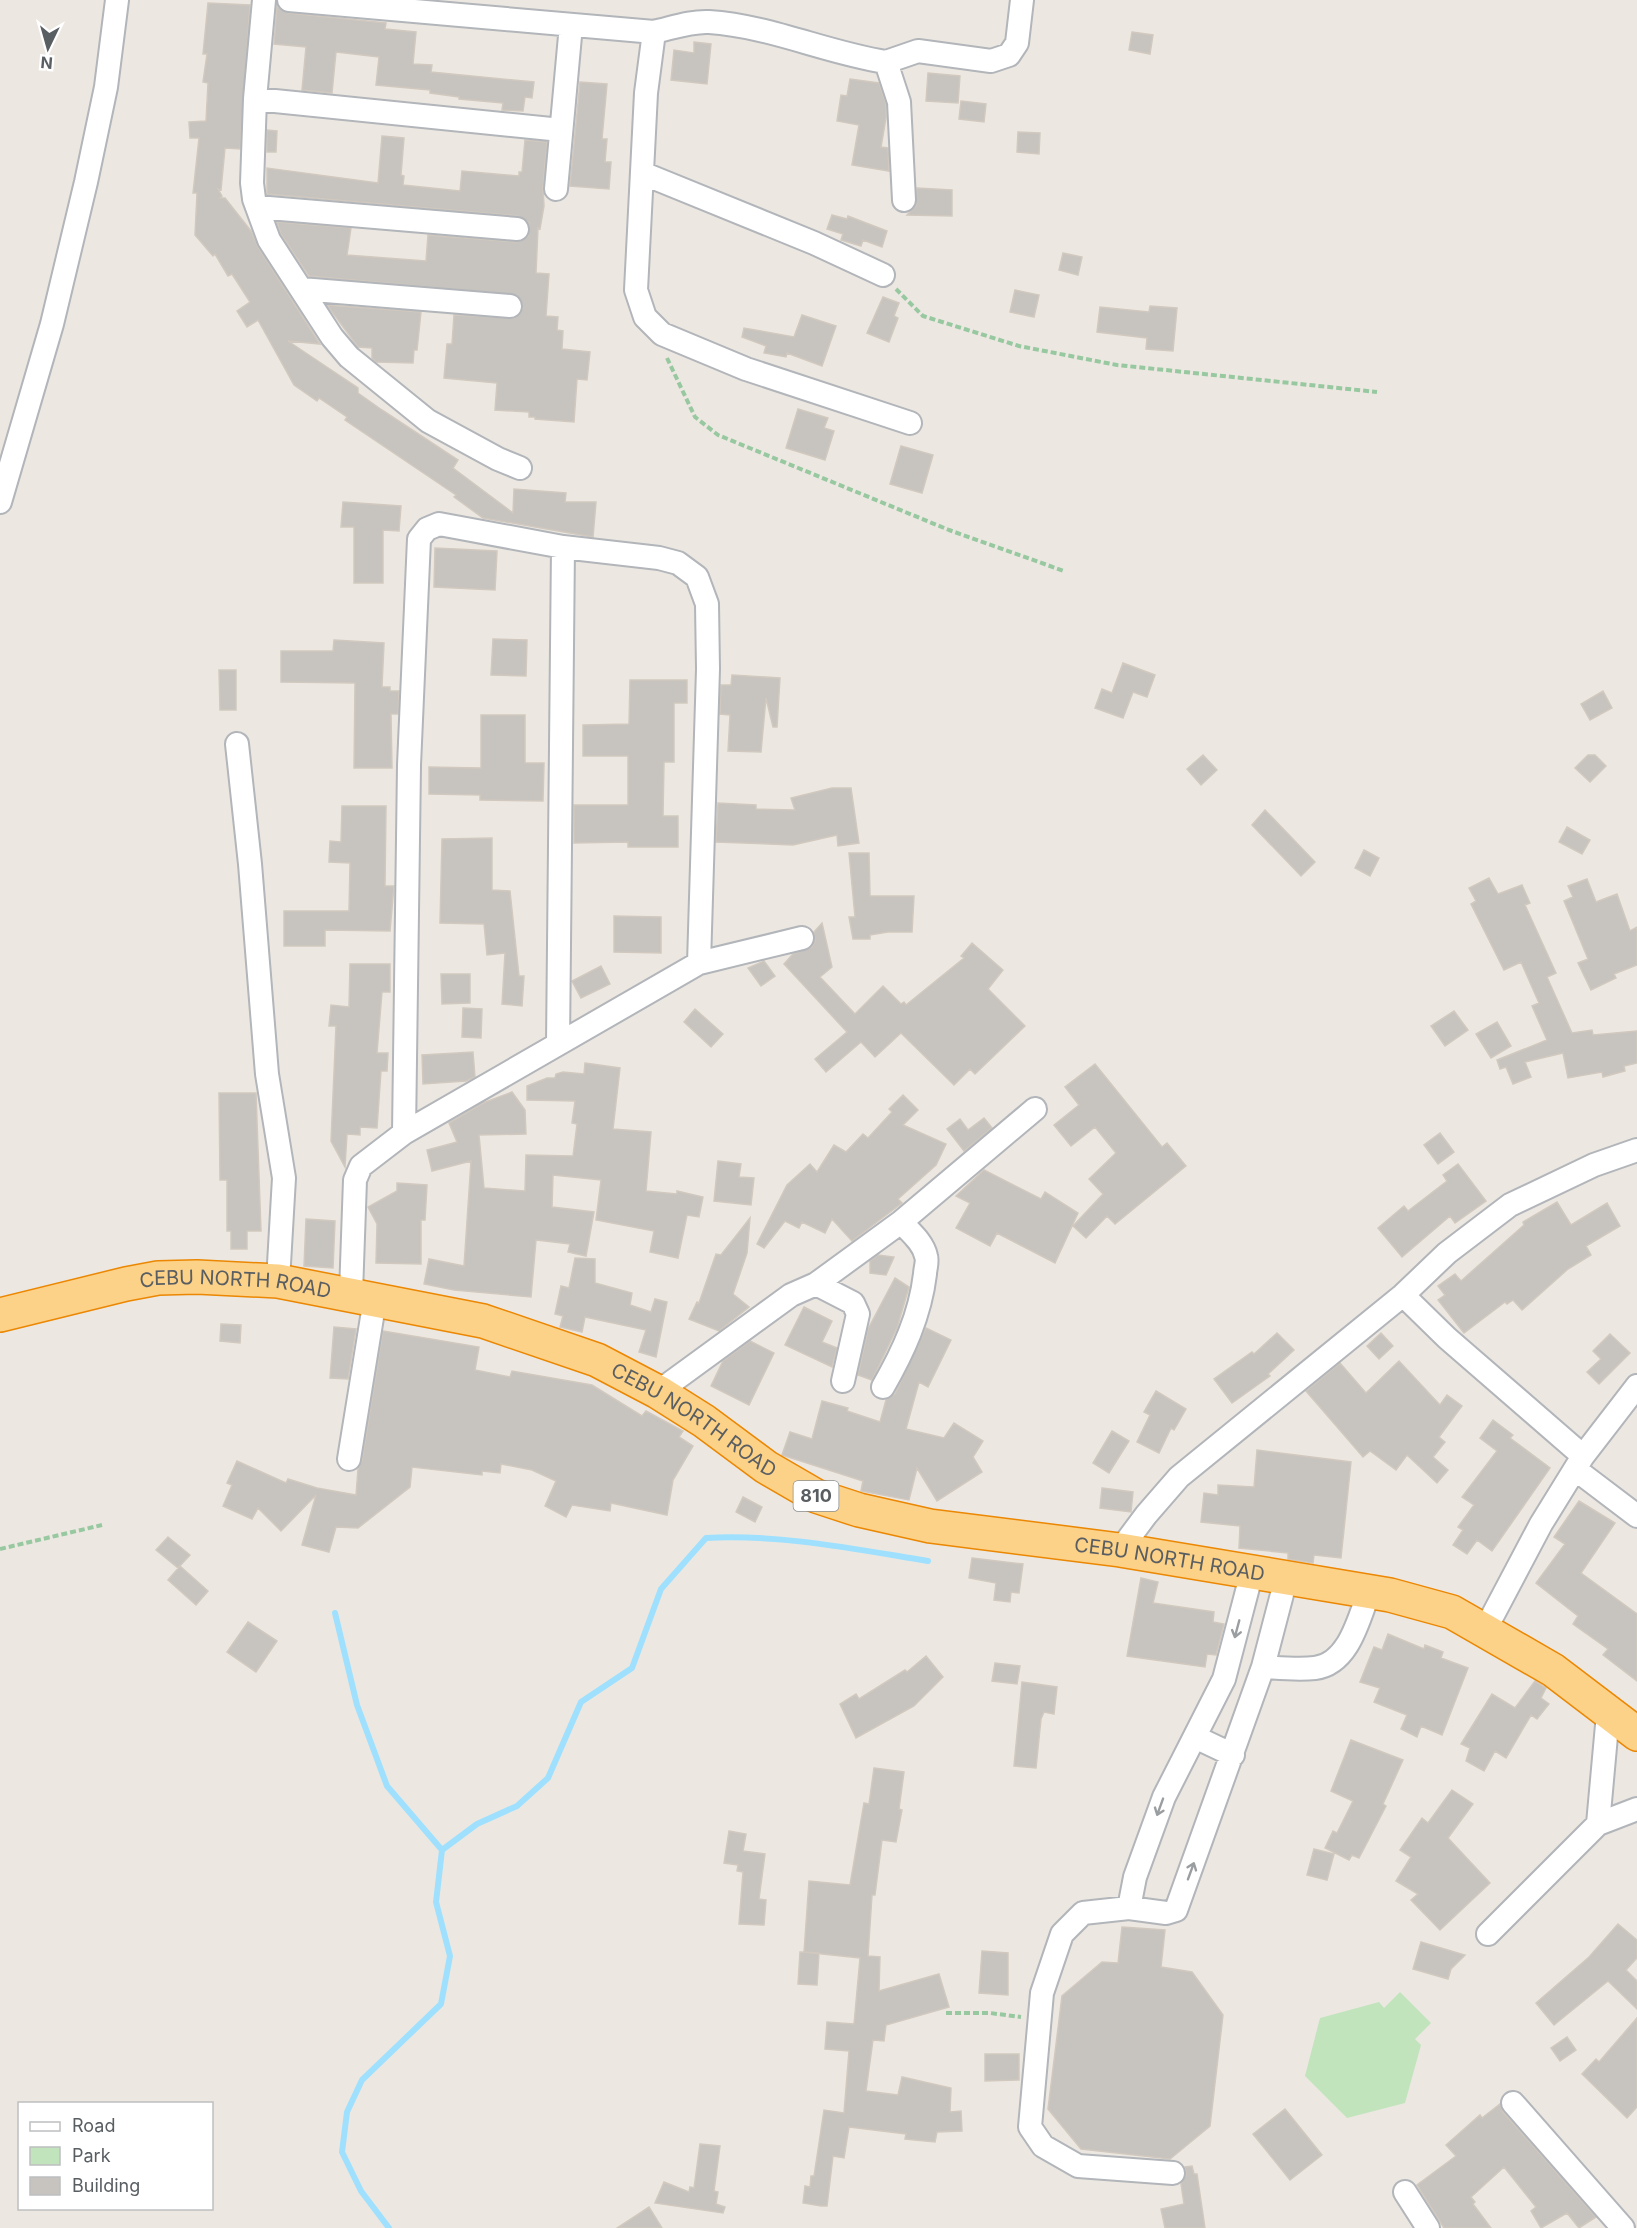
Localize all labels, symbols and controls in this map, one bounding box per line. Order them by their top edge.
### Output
north arrow [18,18,78,78]
text: N [40,52,54,73]
street label: CEBU NORTH ROAD [137,1265,333,1303]
street label: CEBU NORTH ROAD [607,1358,781,1482]
road number: 810 [794,1481,838,1511]
street label: CEBU NORTH ROAD [1073,1532,1267,1586]
one-way arrow [1231,1619,1242,1638]
one-way arrow [1154,1797,1165,1816]
one-way arrow [1187,1863,1198,1881]
legend [18,2102,213,2210]
text: Road [72,2115,115,2136]
text: Park [72,2145,111,2166]
text: Building [72,2175,140,2196]

